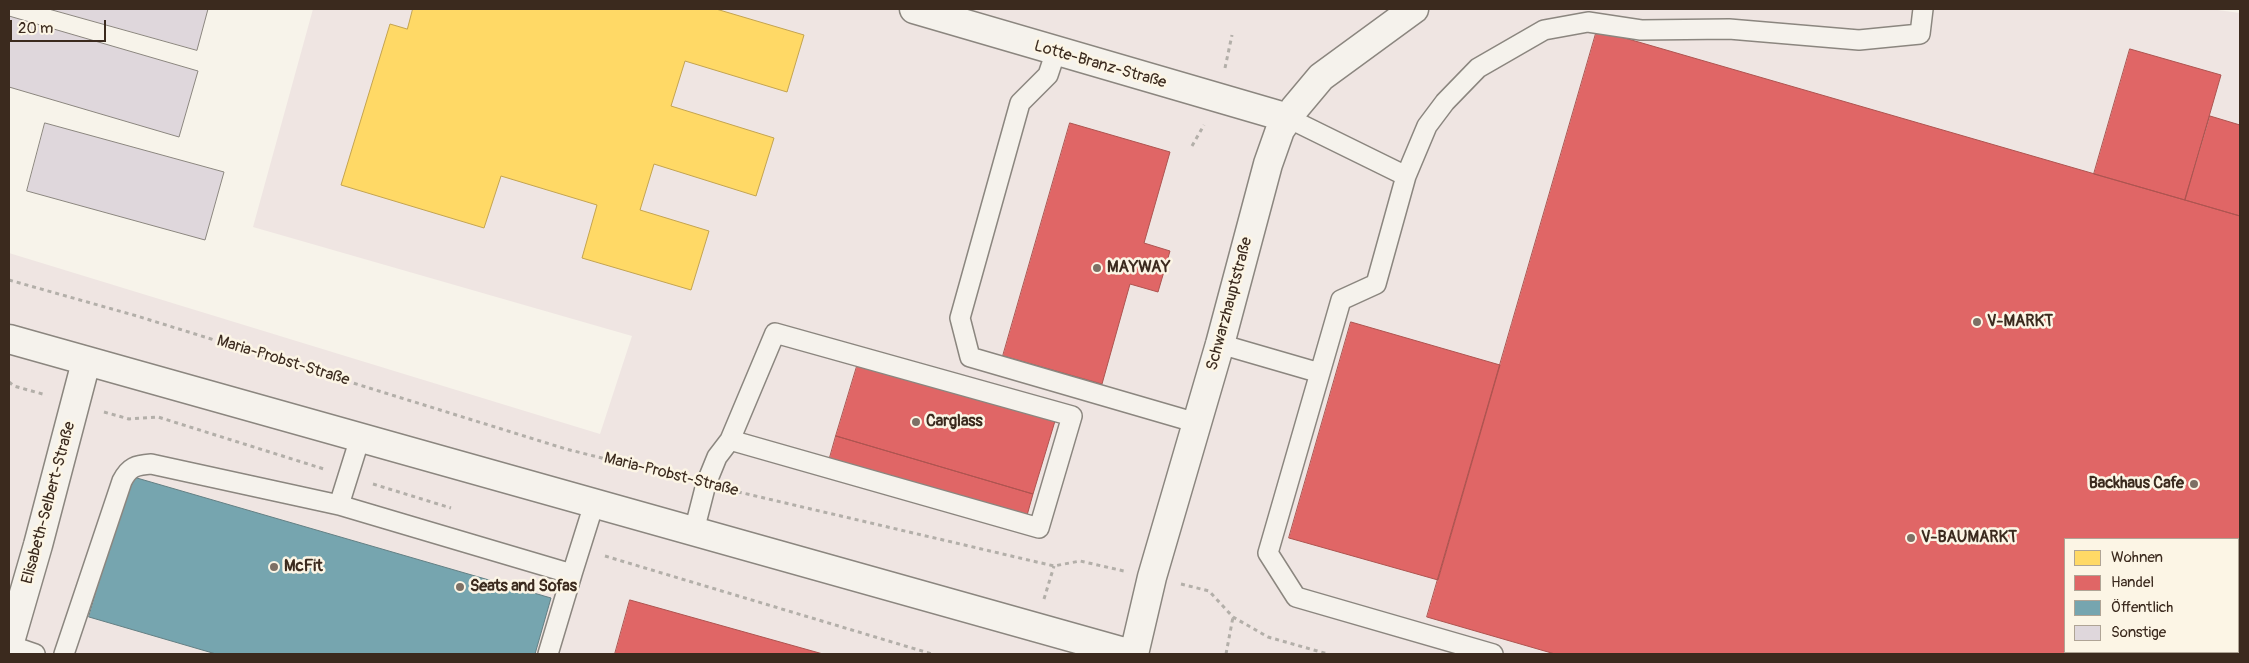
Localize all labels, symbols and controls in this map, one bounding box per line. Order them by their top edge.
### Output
scale bar [12,10,109,42]
text: 20 m [18,19,53,38]
street label: Lotte-Branz-Straße [1032,37,1168,93]
street label: Schwarzhauptstraße [1203,235,1257,373]
place label: MAYWAY [1107,258,1171,278]
marker: MAYWAY [1091,262,1103,274]
place label: V-MARKT [1987,312,2053,332]
marker: V-MARKT [1971,316,1983,328]
street label: Maria-Probst-Straße [214,332,352,390]
place label: Carglass [926,412,983,432]
marker: Carglass [910,416,922,428]
street label: Elisabeth-Selbert-Straße [18,420,80,586]
street label: Maria-Probst-Straße [602,449,740,501]
place label: Backhaus Cafe [2089,474,2184,494]
marker: Backhaus Cafe [2188,478,2200,490]
place label: V-BAUMARKT [1921,528,2017,548]
marker: V-BAUMARKT [1905,532,1917,544]
legend [2064,538,2239,653]
text: Wohnen [2111,548,2163,567]
place label: McFit [284,557,323,577]
marker: McFit [268,561,280,573]
text: Handel [2111,573,2154,592]
place label: Seats and Sofas [470,577,577,597]
marker: Seats and Sofas [454,581,466,593]
text: Öffentlich [2111,598,2173,617]
text: Sonstige [2111,623,2166,642]

